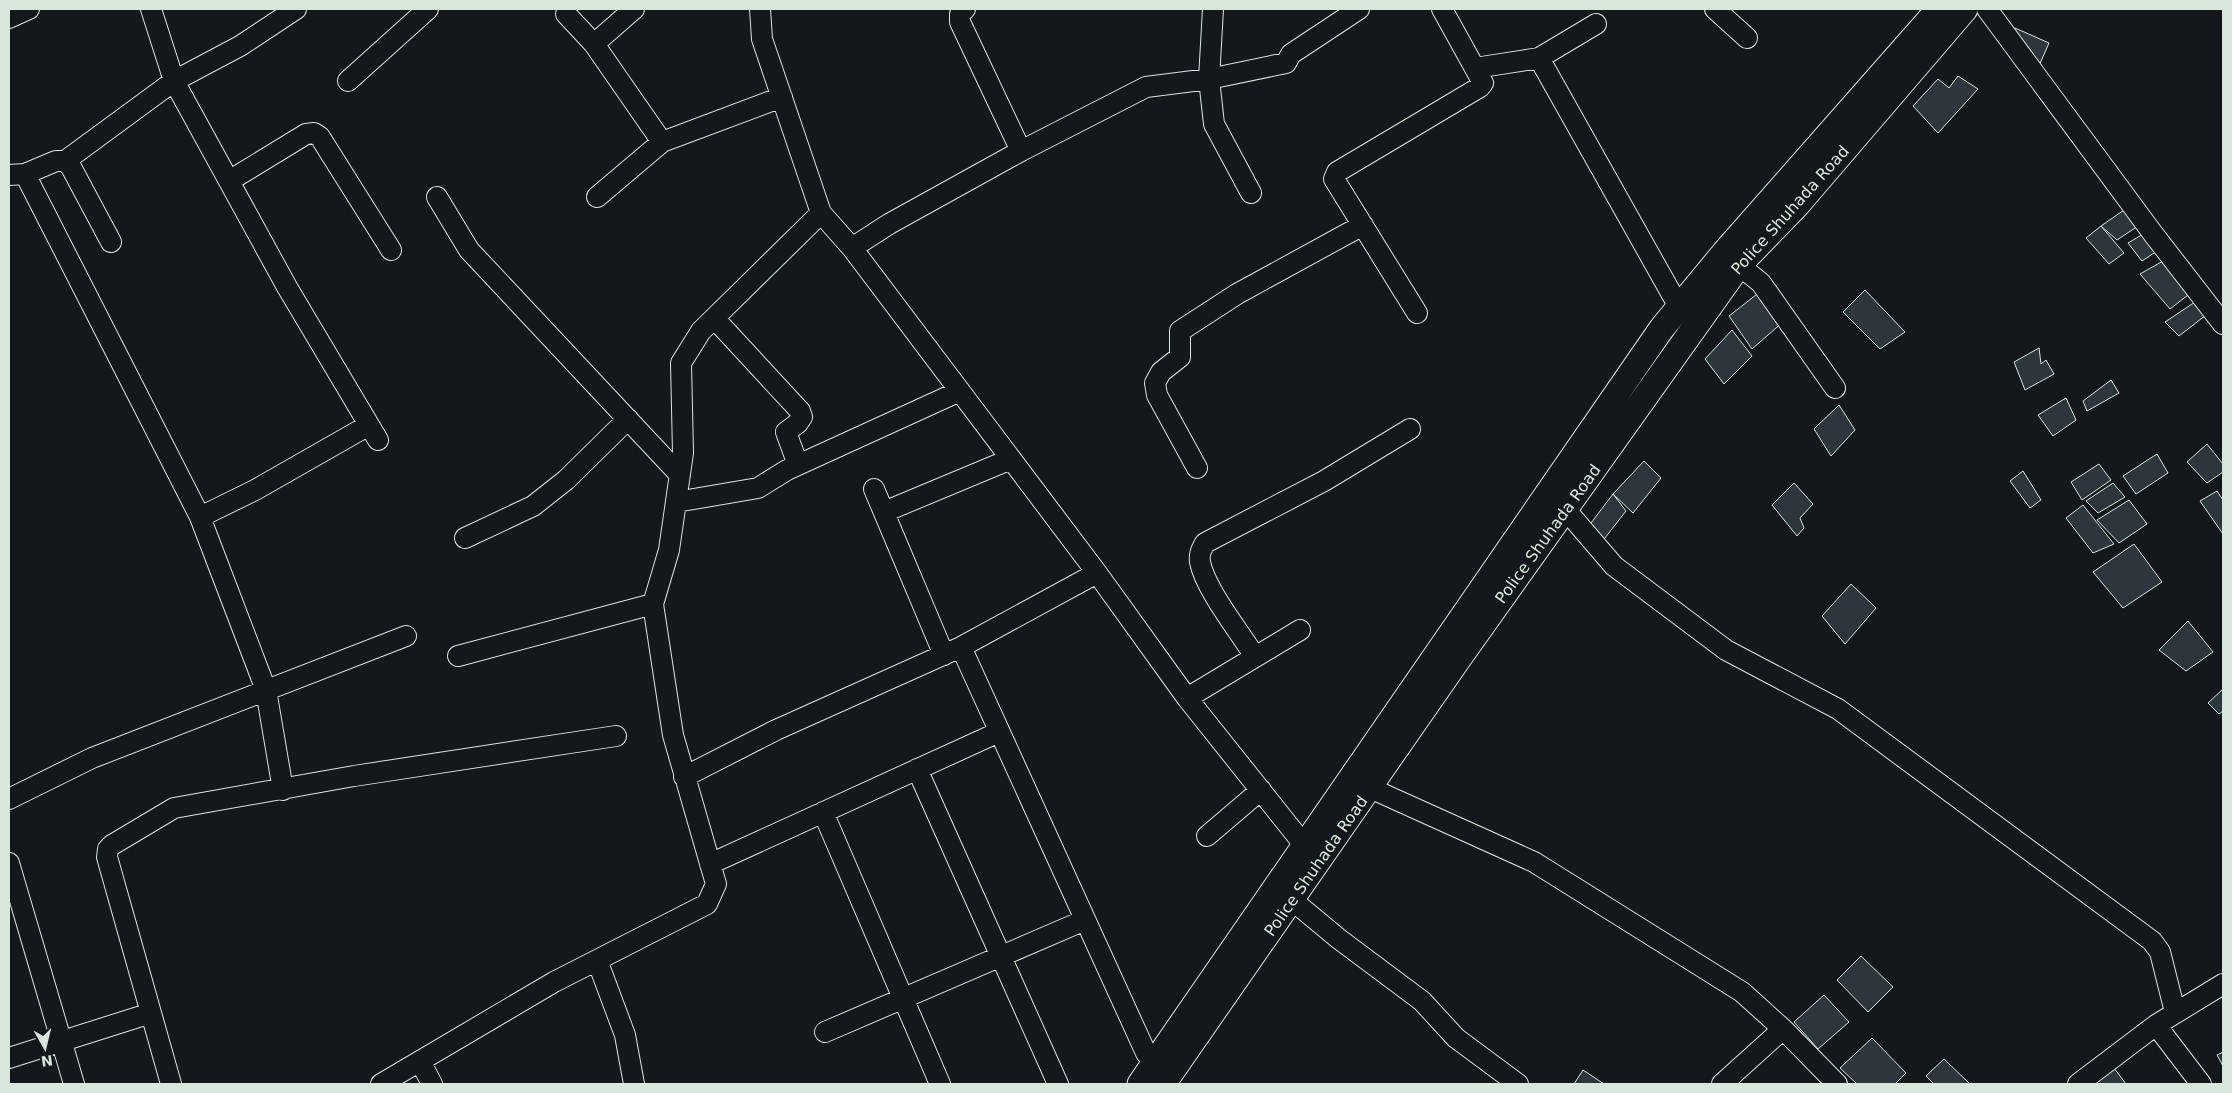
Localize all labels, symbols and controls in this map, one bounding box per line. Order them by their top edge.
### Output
street label: Police Shuhada Road [1727,142,1853,278]
street label: Police Shuhada Road [1491,461,1605,607]
street label: Police Shuhada Road [1260,792,1372,940]
north arrow [20,1023,70,1073]
text: N [40,1052,54,1070]

